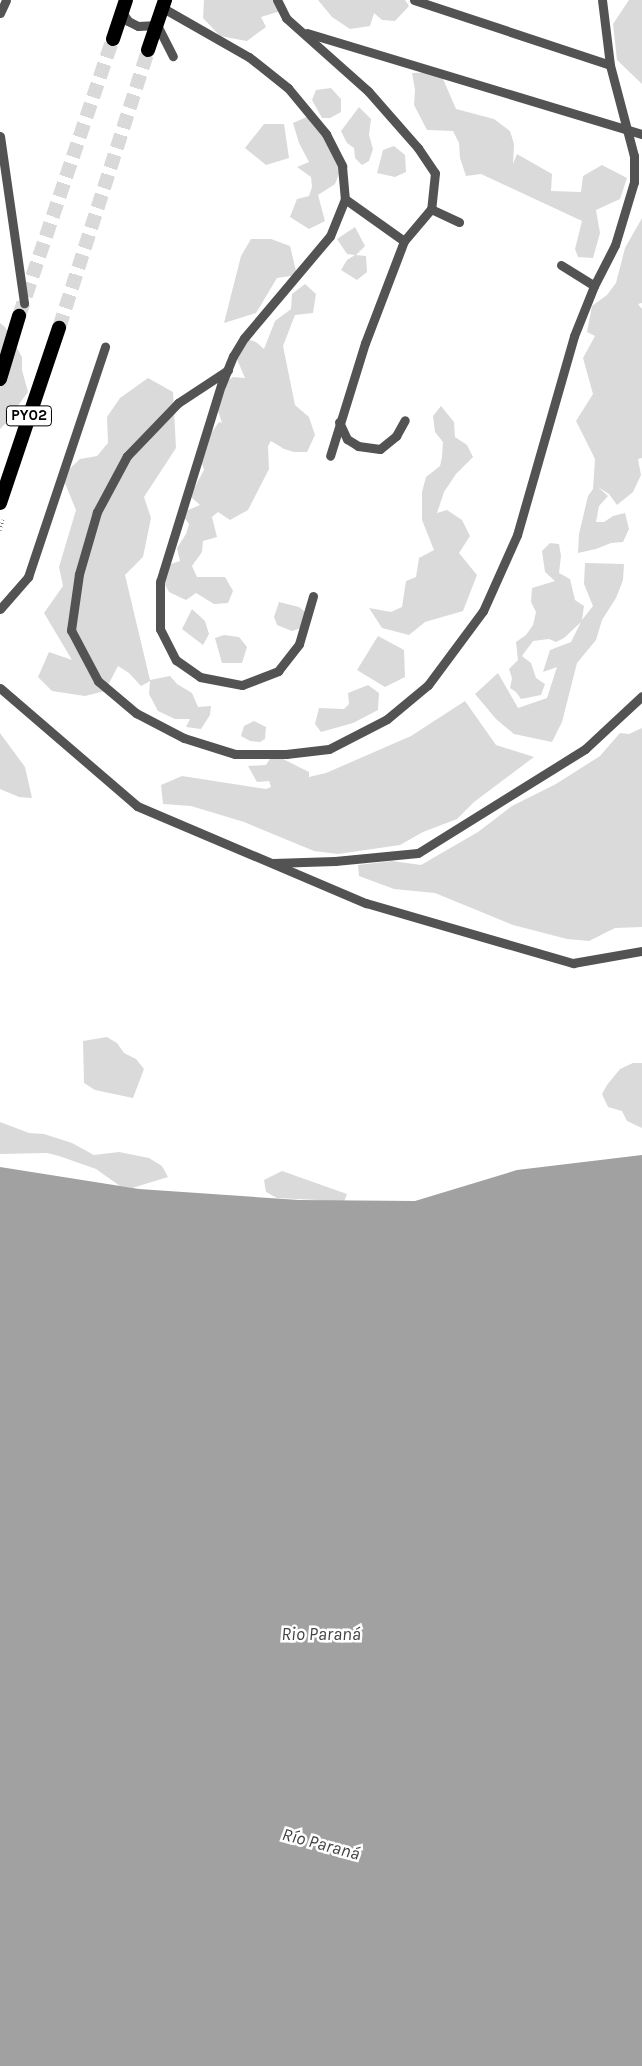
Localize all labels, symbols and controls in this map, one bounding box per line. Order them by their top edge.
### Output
road number: PY02 [5,404,53,428]
water label: Rio Paraná [281,1623,361,1645]
water label: Río Paraná [280,1823,362,1865]

